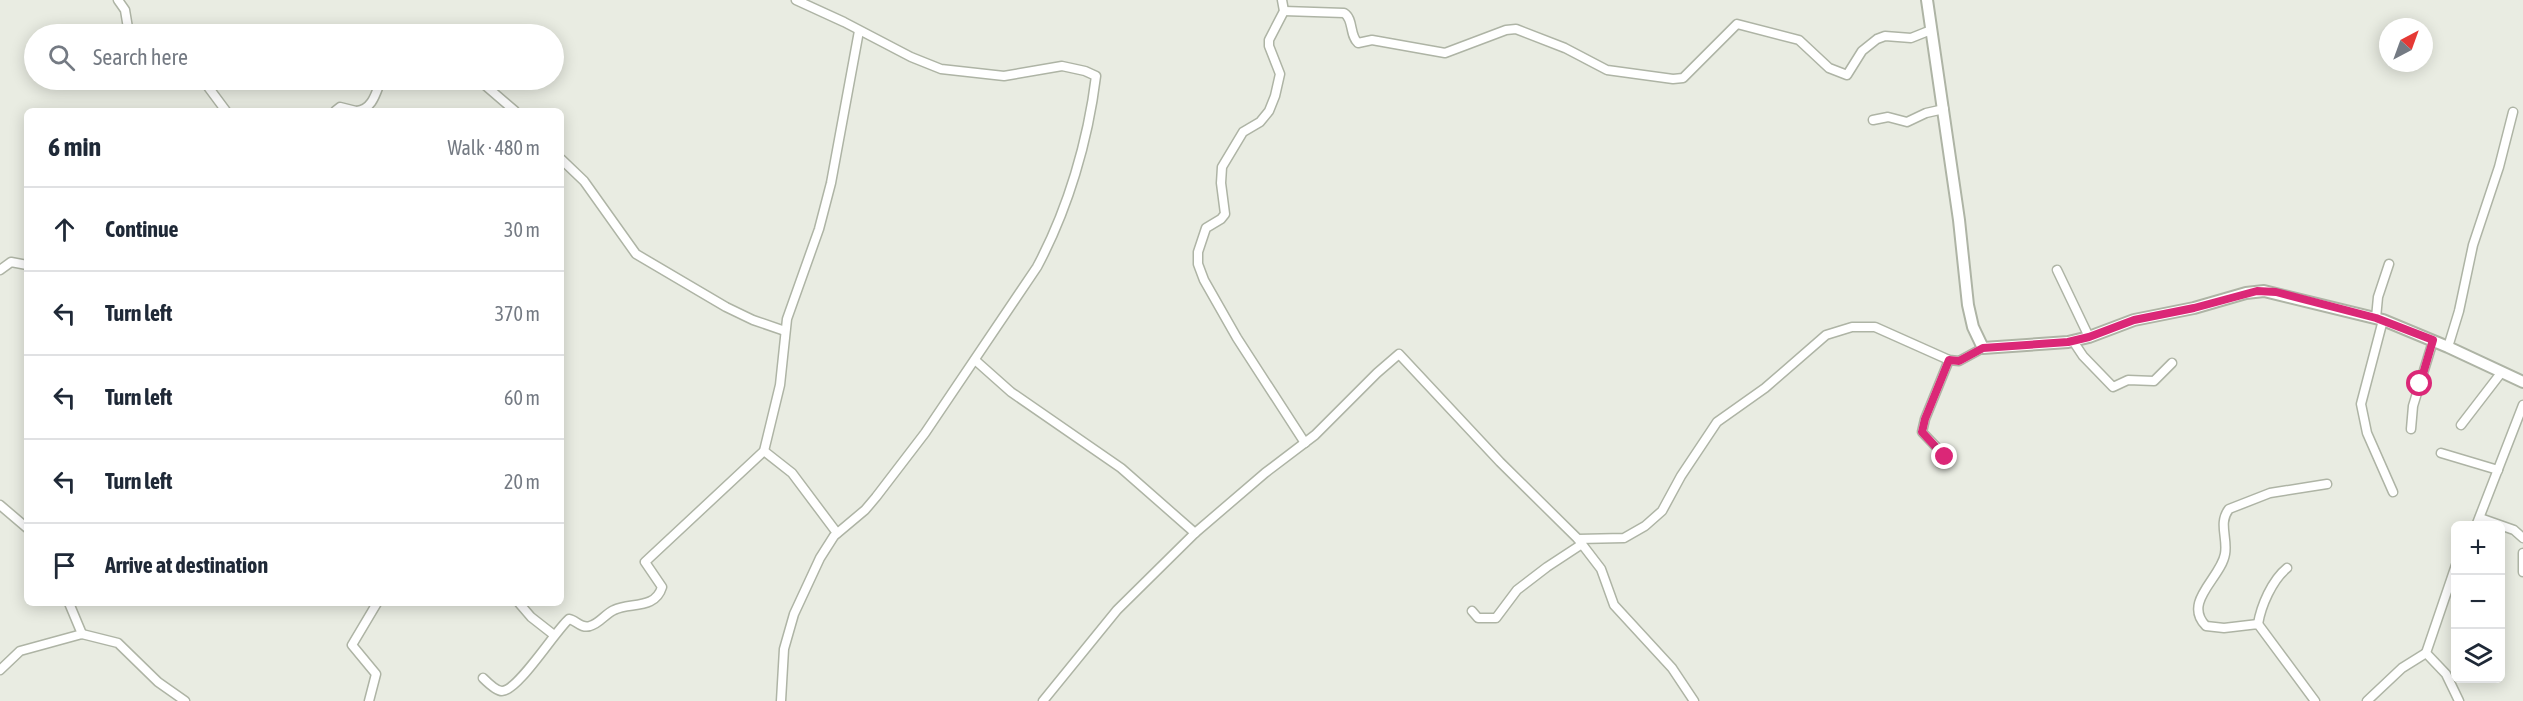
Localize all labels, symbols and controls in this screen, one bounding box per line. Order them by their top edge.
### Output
north arrow [2379,18,2433,72]
search box [24,24,564,90]
icon: search [45,41,78,74]
text: Search here [93,44,188,70]
text: 6 min [48,132,101,162]
text: Walk · 480 m [448,136,540,159]
icon: ahead [48,213,81,246]
text: Continue [105,216,179,242]
text: 30 m [504,218,540,241]
icon: left [48,297,81,330]
text: Turn left [105,300,172,326]
text: 370 m [495,302,540,325]
route start [2406,370,2432,396]
icon: left [48,381,81,414]
text: Turn left [105,384,172,410]
text: 60 m [504,386,540,409]
route end [1931,443,1957,469]
icon: left [48,465,81,498]
text: Turn left [105,468,172,494]
text: 20 m [504,470,540,493]
map controls [2451,521,2505,683]
button: + [2451,521,2505,575]
icon: arrive [48,549,81,582]
text: Arrive at destination [105,552,268,578]
button: − [2451,575,2505,629]
button: layers [2451,629,2505,683]

